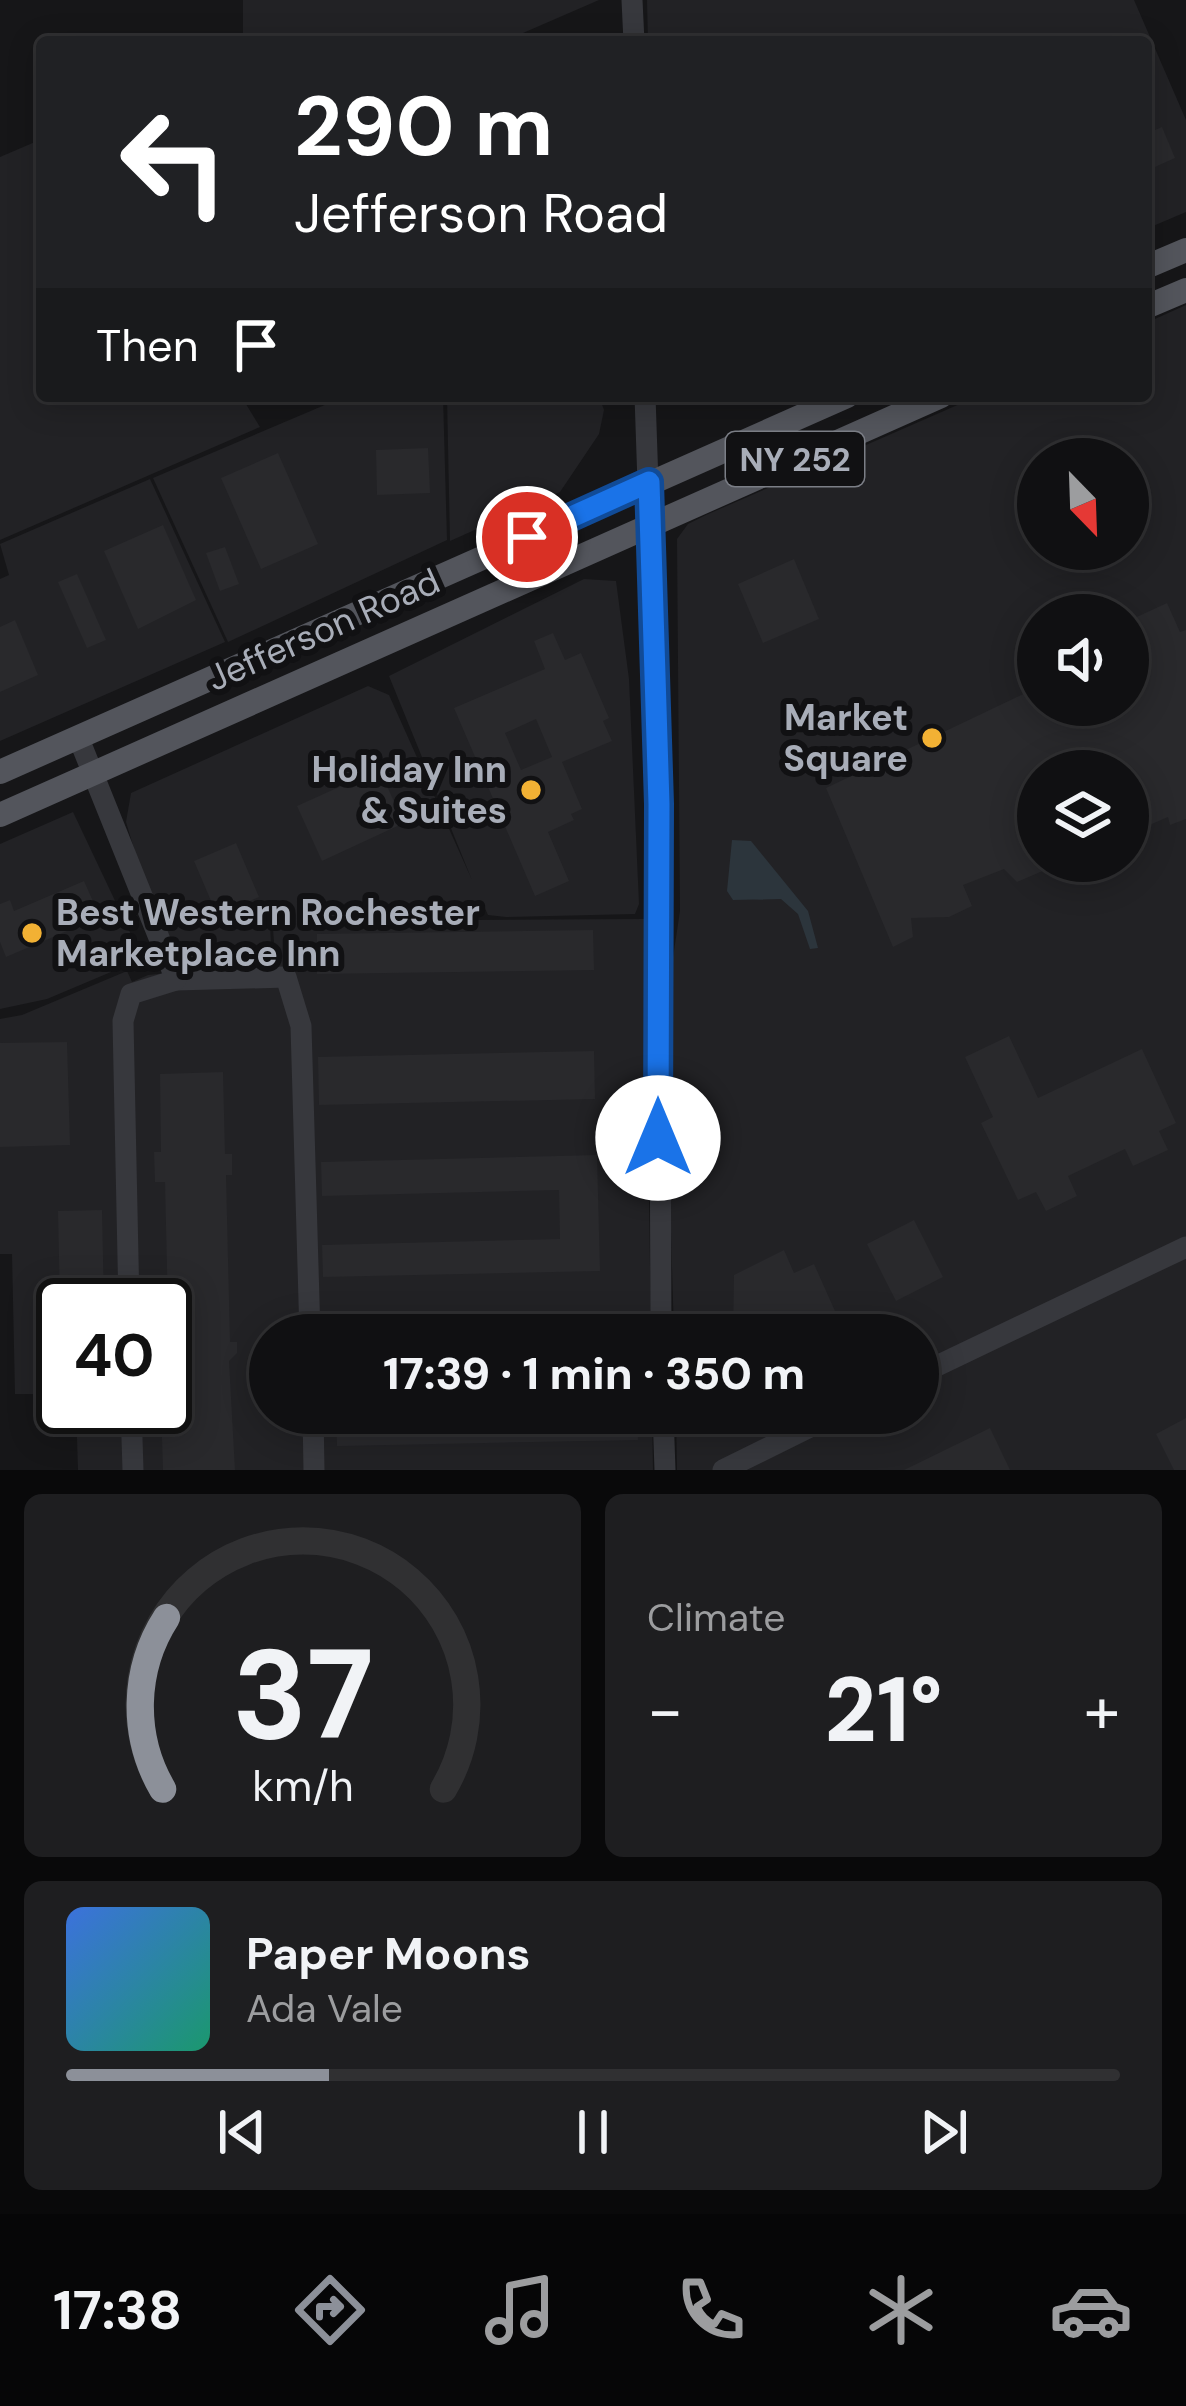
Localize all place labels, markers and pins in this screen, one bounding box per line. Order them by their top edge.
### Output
pin [476,486,578,588]
place label: Market Square [783,694,908,782]
marker: Market Square [919,725,945,751]
place label: Holiday Inn & Suites [311,746,507,834]
marker: Holiday Inn & Suites [518,777,544,803]
place label: Best Western Rochester Marketplace Inn [56,889,480,977]
marker: Best Western Rochester Marketplace Inn [19,920,45,946]

